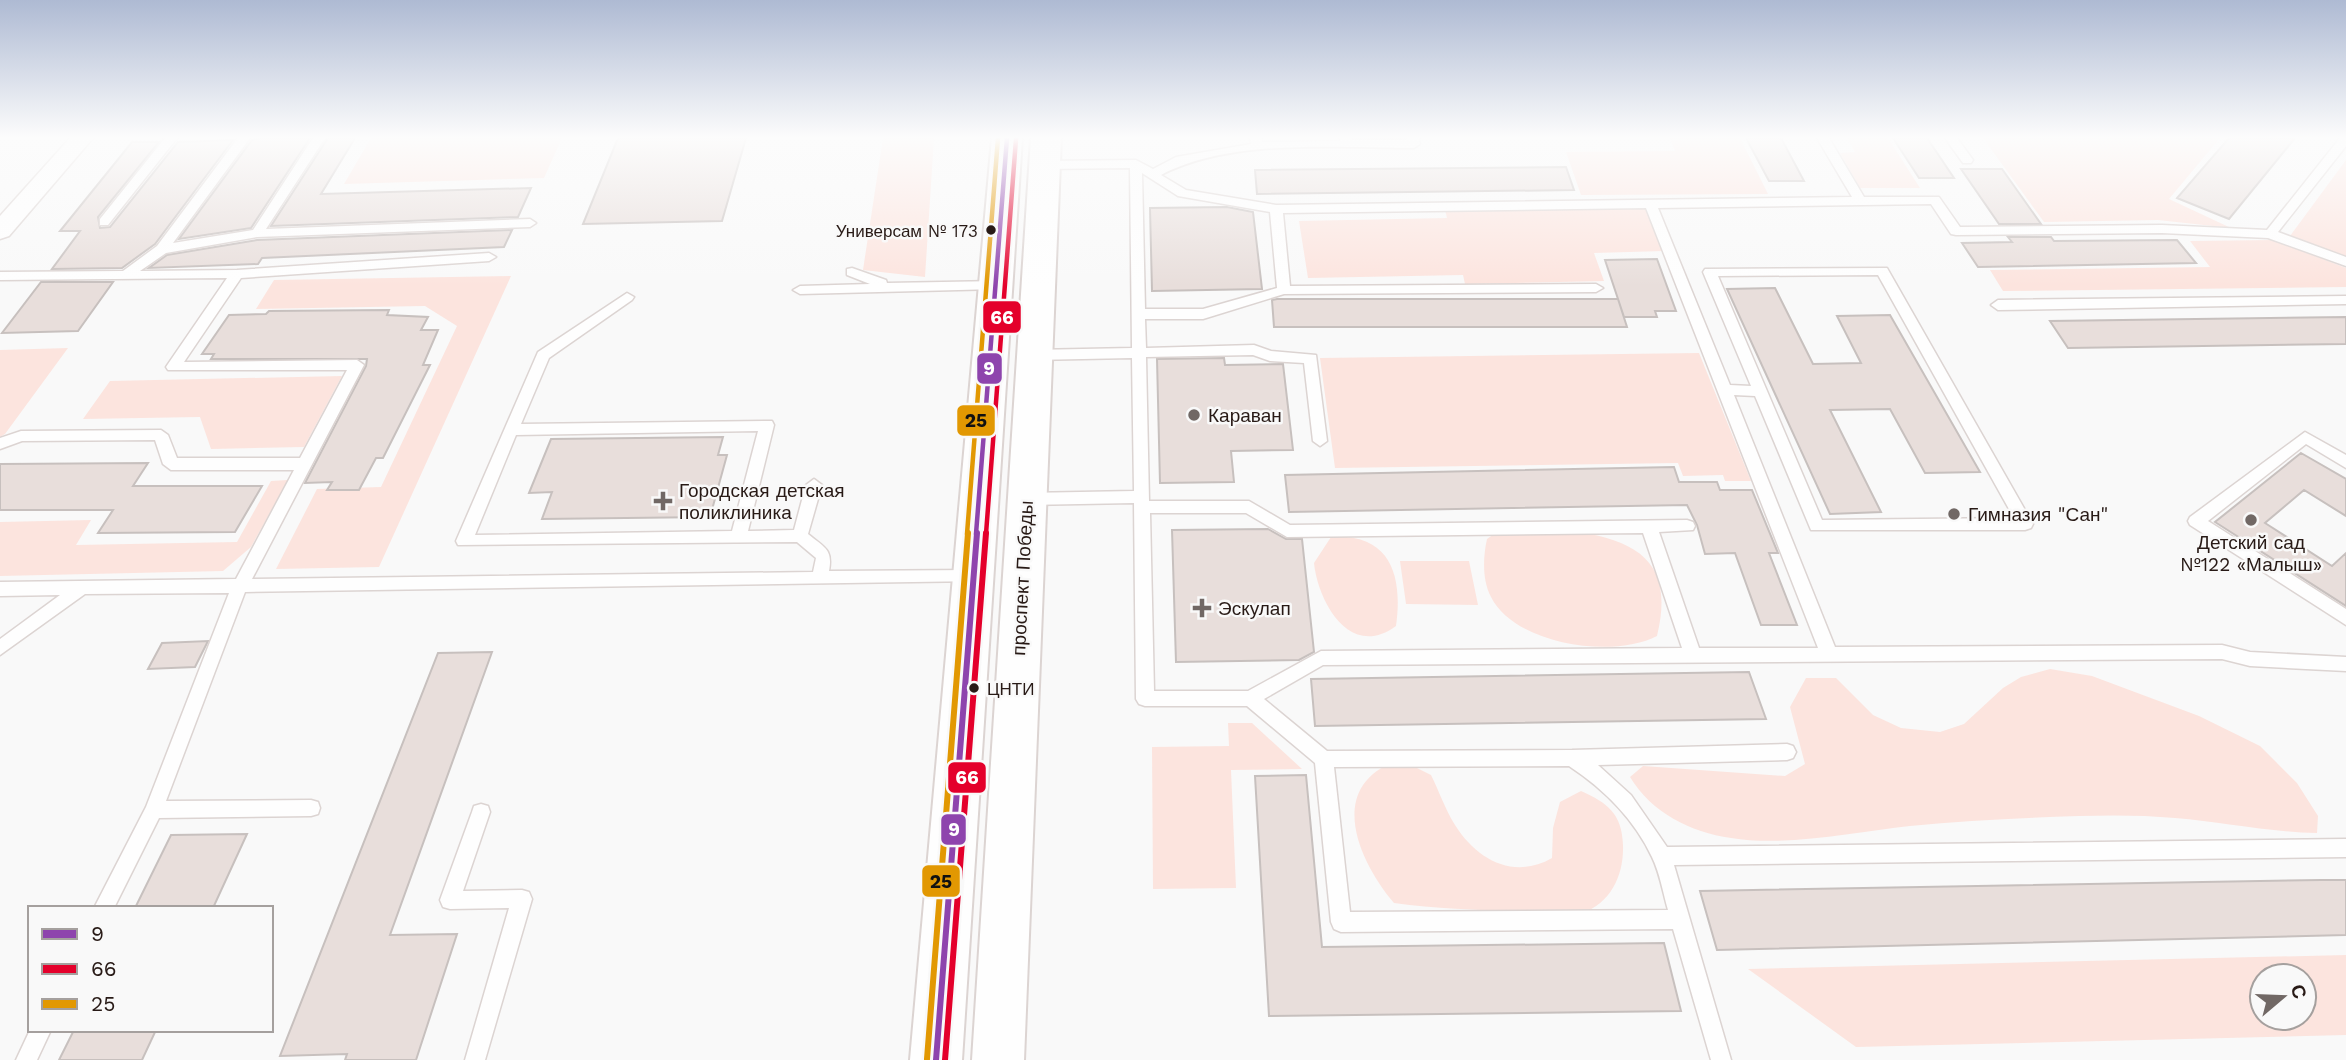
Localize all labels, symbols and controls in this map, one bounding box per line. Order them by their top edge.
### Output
place label: Универсам № 173 [836,221,978,241]
marker: Универсам № 173 [984,223,998,237]
line badge: 66 [982,300,1022,334]
text: 66 [990,306,1014,329]
line badge: 9 [976,352,1003,385]
text: 9 [983,357,995,380]
line badge: 25 [956,404,996,437]
place label: Караван [1208,404,1282,427]
marker: Караван [1186,407,1202,423]
text: 25 [965,409,987,432]
place label: Городская детская поликлиника [679,479,845,524]
marker: Городская детская поликлиника [653,491,673,511]
street label: проспект Победы [1007,500,1038,656]
place label: Гимназия "Сан" [1968,503,2108,526]
marker: Гимназия "Сан" [1946,506,1962,522]
marker: Детский сад №122 «Малыш» [2243,512,2259,528]
place label: Детский сад №122 «Малыш» [2180,531,2322,576]
place label: Эскулап [1218,597,1291,620]
marker: Эскулап [1192,598,1212,618]
place label: ЦНТИ [987,679,1034,699]
marker: ЦНТИ [967,681,981,695]
line badge: 66 [947,761,987,794]
text: 66 [955,766,979,789]
line badge: 9 [940,813,967,846]
text: 9 [948,818,960,841]
line badge: 25 [921,864,961,898]
text: 25 [930,870,952,893]
legend [28,906,273,1032]
text: 9 [91,921,104,946]
text: 66 [91,956,117,981]
north arrow [2248,962,2318,1032]
text: С [2285,981,2312,1002]
text: 25 [91,991,115,1016]

